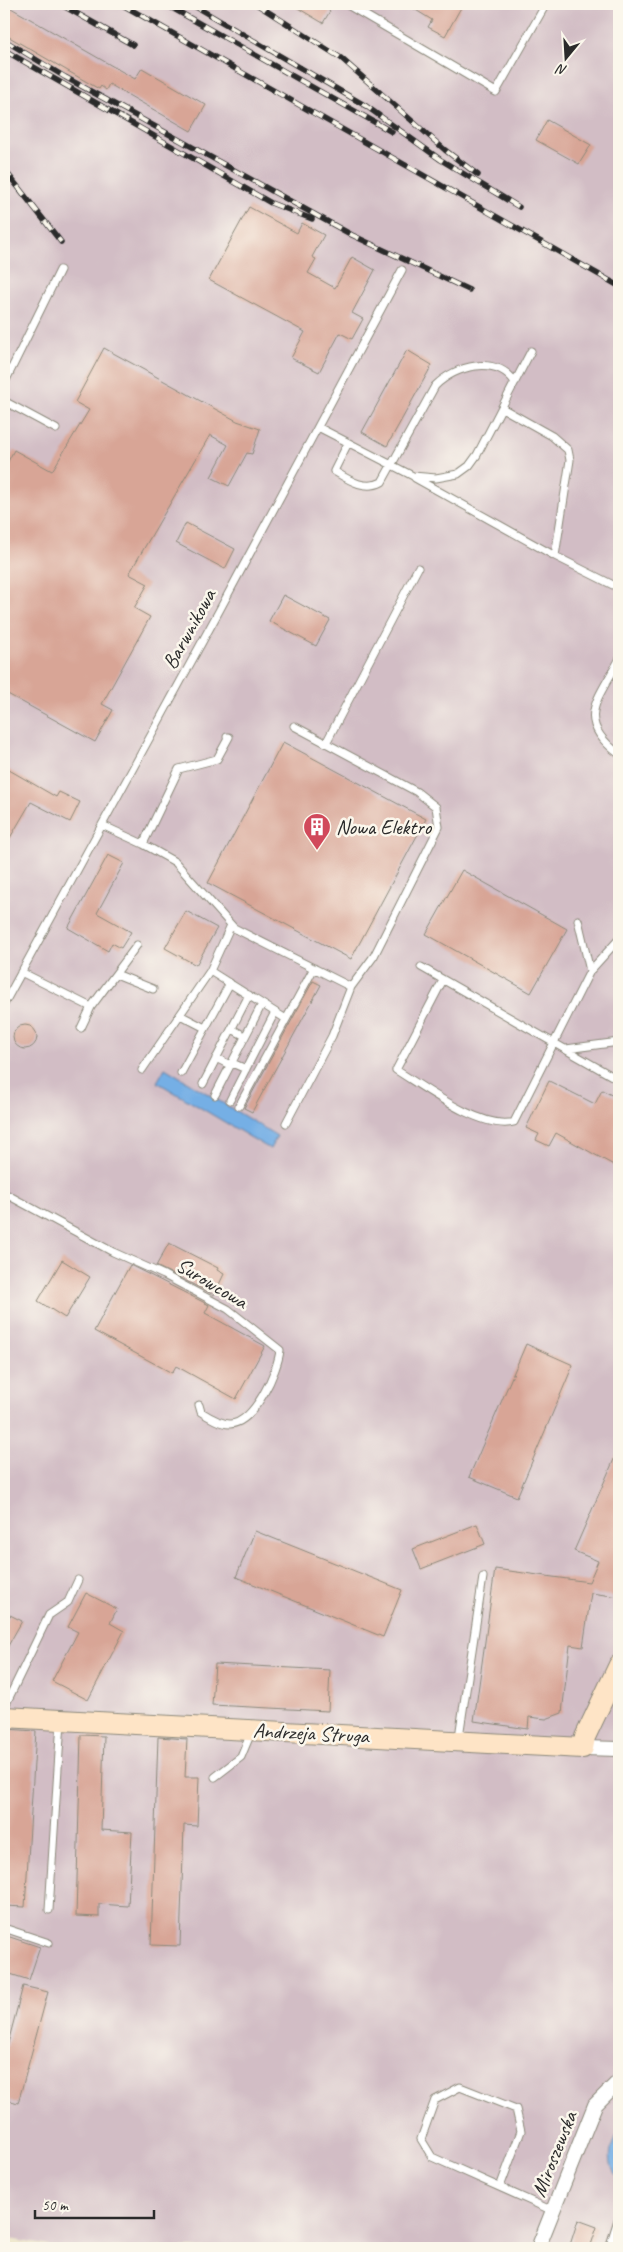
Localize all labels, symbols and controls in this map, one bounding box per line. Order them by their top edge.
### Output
north arrow [540,32,590,82]
text: N [553,60,569,79]
street label: Barwnikowa [157,583,222,673]
building icon: Nowa Elektro [302,812,332,851]
place label: Nowa Elektro [336,814,433,840]
street label: Surowcowa [172,1252,254,1315]
street label: Andrzeja Struga [252,1717,371,1749]
street label: Miroszewska [525,2106,584,2200]
scale bar [35,2187,154,2219]
text: 50 m [42,2196,69,2215]

